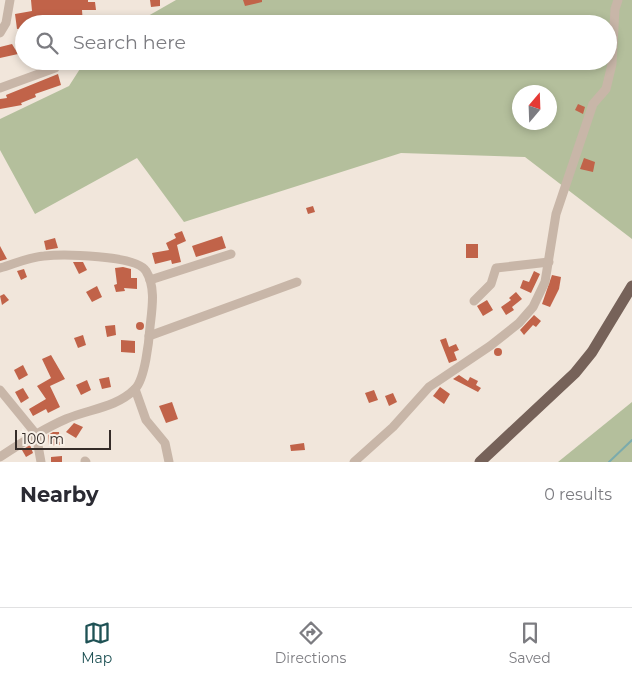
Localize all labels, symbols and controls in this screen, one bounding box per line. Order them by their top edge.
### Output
search box [15,15,617,70]
icon: search [33,29,61,57]
text: Search here [73,31,186,54]
north arrow [512,85,557,130]
scale bar [15,427,111,450]
text: 100 m [22,430,64,448]
text: Nearby [20,482,99,507]
text: 0 results [544,485,612,504]
tab: Map [81,619,112,667]
tab: Directions [275,619,346,667]
tab: Saved [509,619,551,667]

